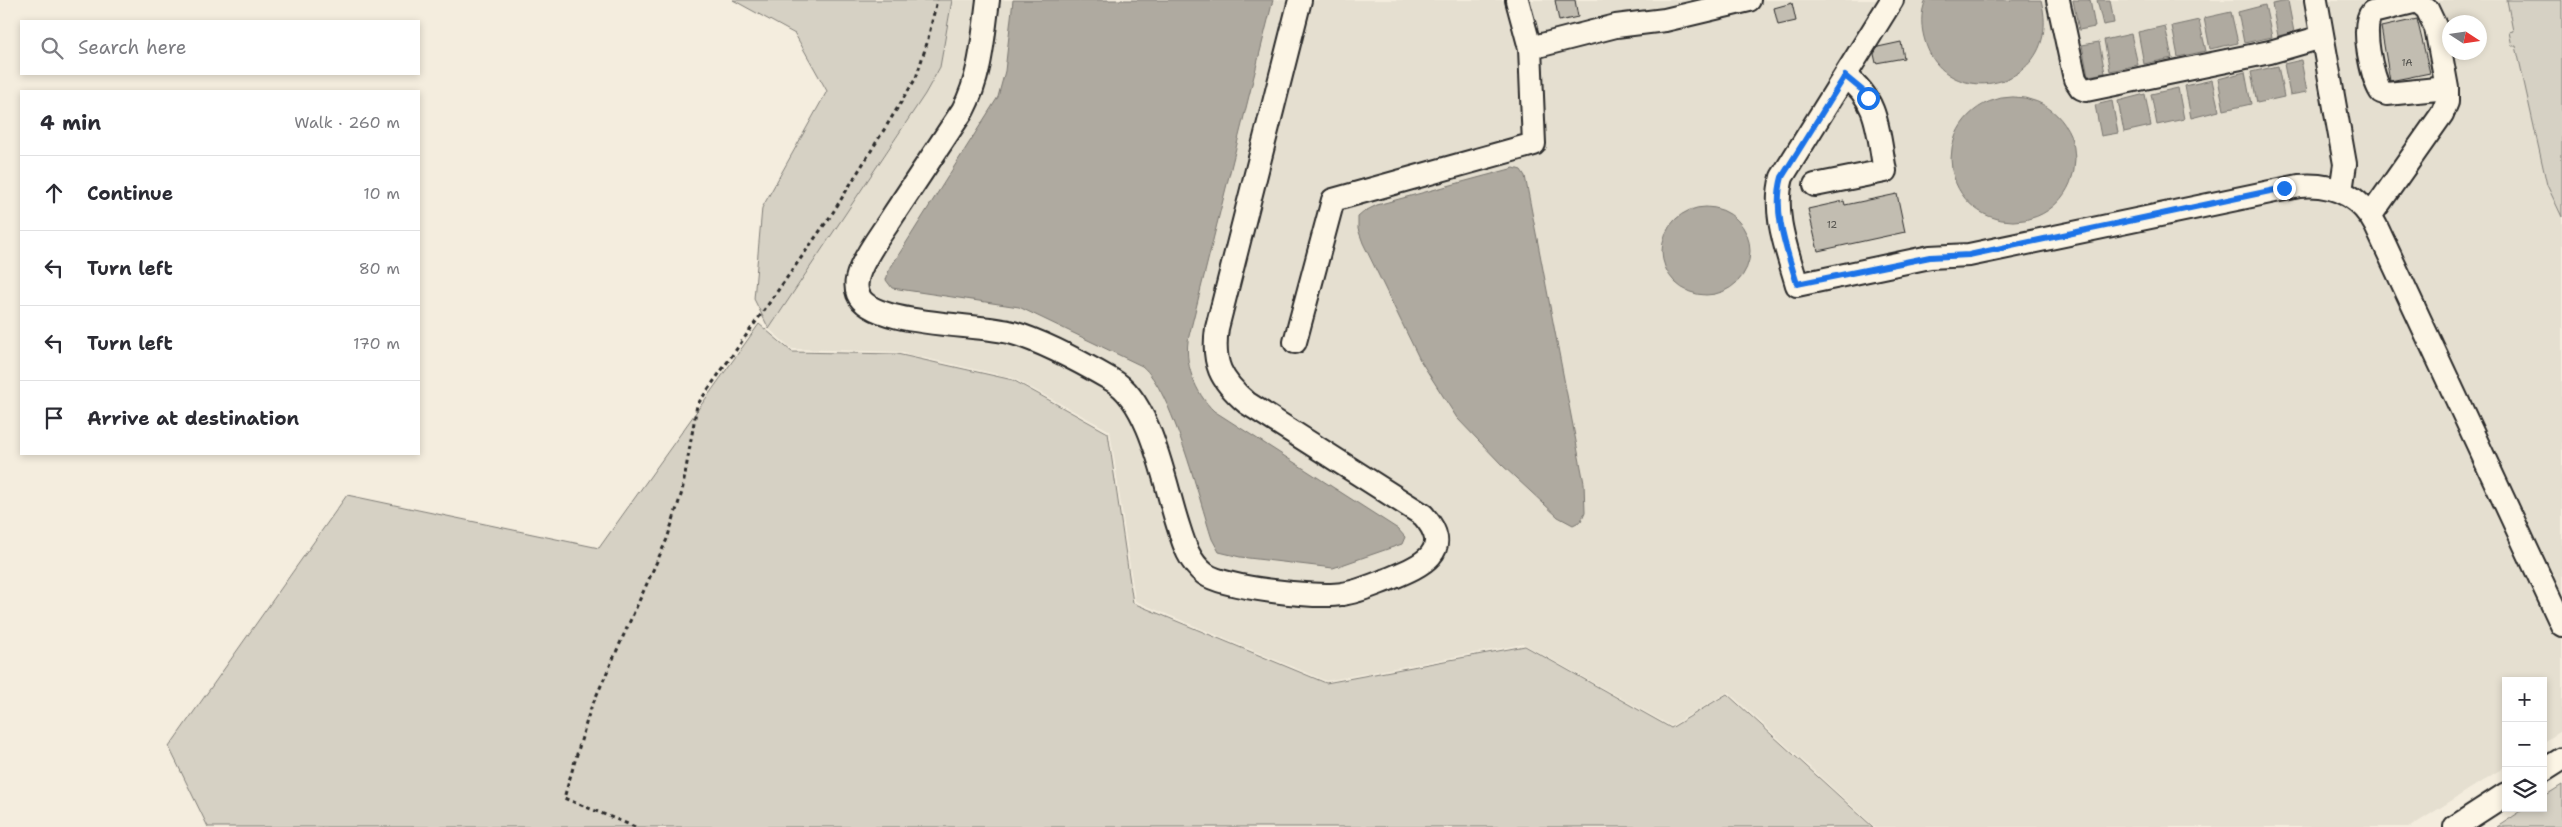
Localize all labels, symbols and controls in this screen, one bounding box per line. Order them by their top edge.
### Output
north arrow [2442,15,2487,60]
search box [20,20,420,75]
icon: search [38,34,66,62]
text: Search here [78,35,187,60]
house number: 1A [2401,56,2413,69]
route start [1857,87,1880,110]
text: 4 min [40,109,101,137]
text: Walk · 260 m [294,112,400,133]
route end [2273,177,2296,200]
icon: ahead [40,179,68,207]
text: Continue [87,181,173,206]
text: 10 m [363,183,400,204]
house number: 12 [1827,218,1837,231]
icon: left [40,254,68,282]
text: Turn left [87,256,173,281]
text: 80 m [359,258,400,279]
icon: left [40,329,68,357]
text: Turn left [87,331,173,356]
text: 170 m [353,333,400,354]
icon: arrive [40,404,68,432]
text: Arrive at destination [87,406,299,431]
map controls [2502,677,2547,812]
button: + [2502,677,2547,722]
button: − [2502,722,2547,767]
button: layers [2502,767,2547,812]

